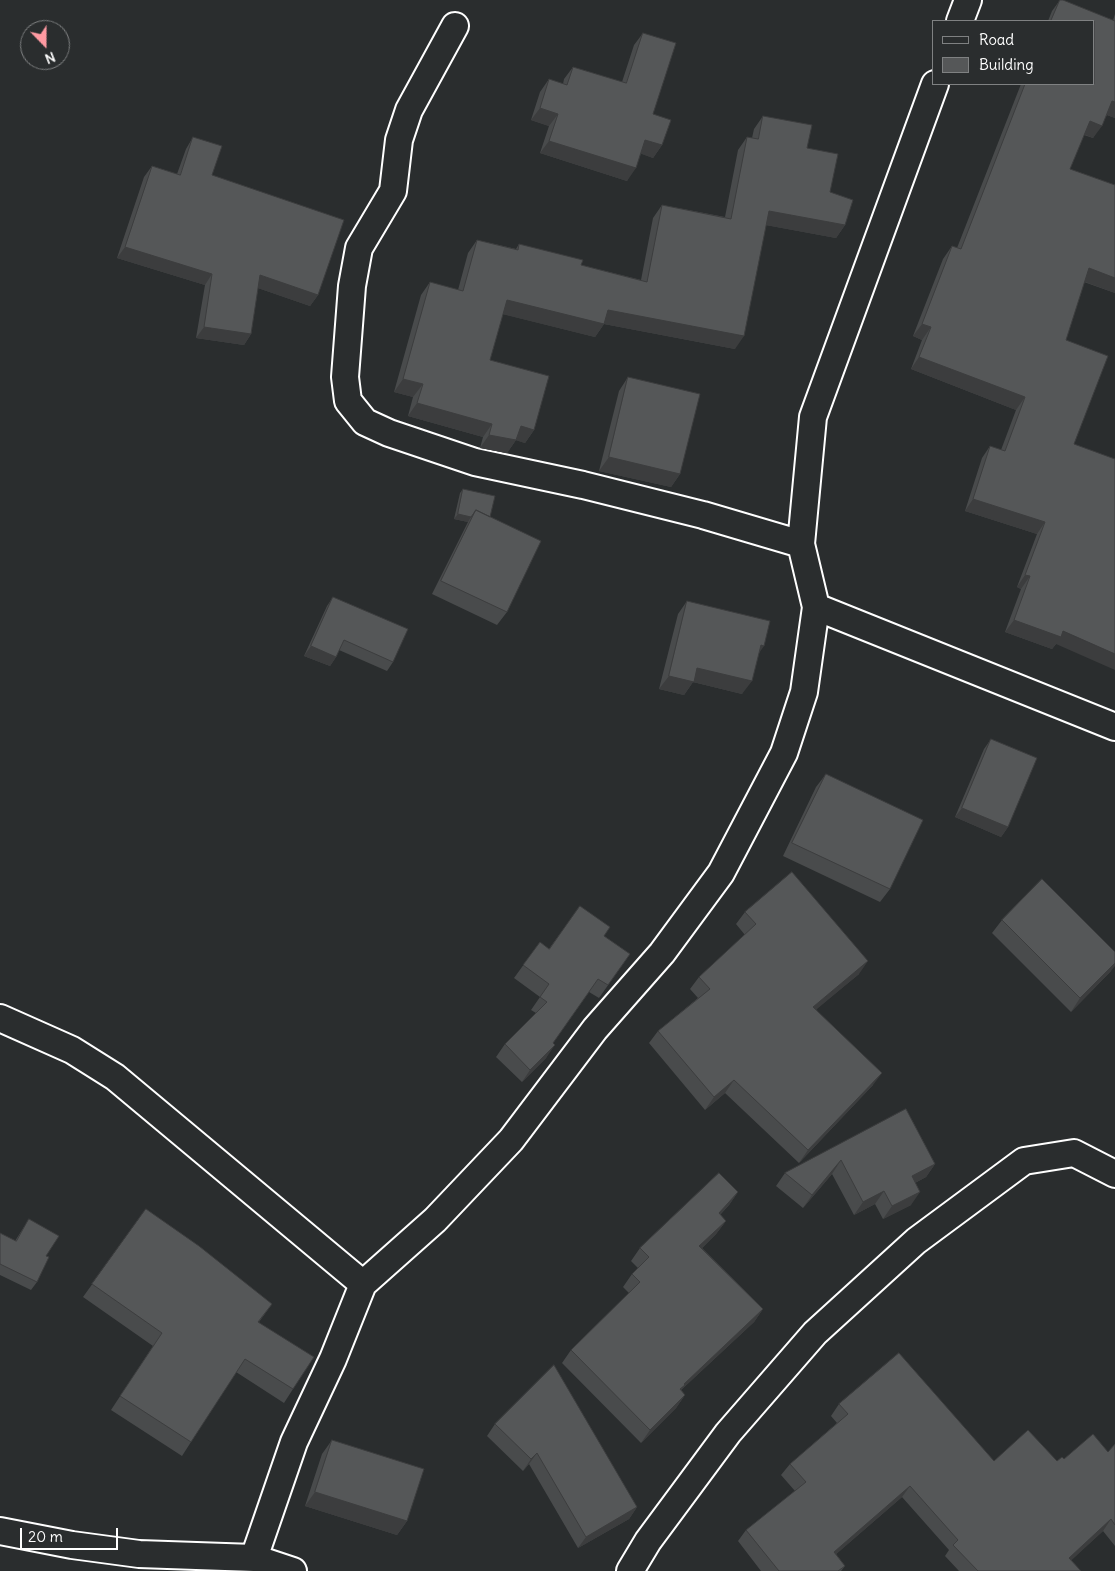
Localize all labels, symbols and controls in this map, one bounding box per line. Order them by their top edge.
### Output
north arrow [20,20,70,70]
legend [932,20,1095,85]
text: Road [979,30,1014,49]
text: N [42,48,58,68]
text: Building [979,55,1034,74]
scale bar [22,1518,120,1550]
text: 20 m [28,1527,63,1546]

